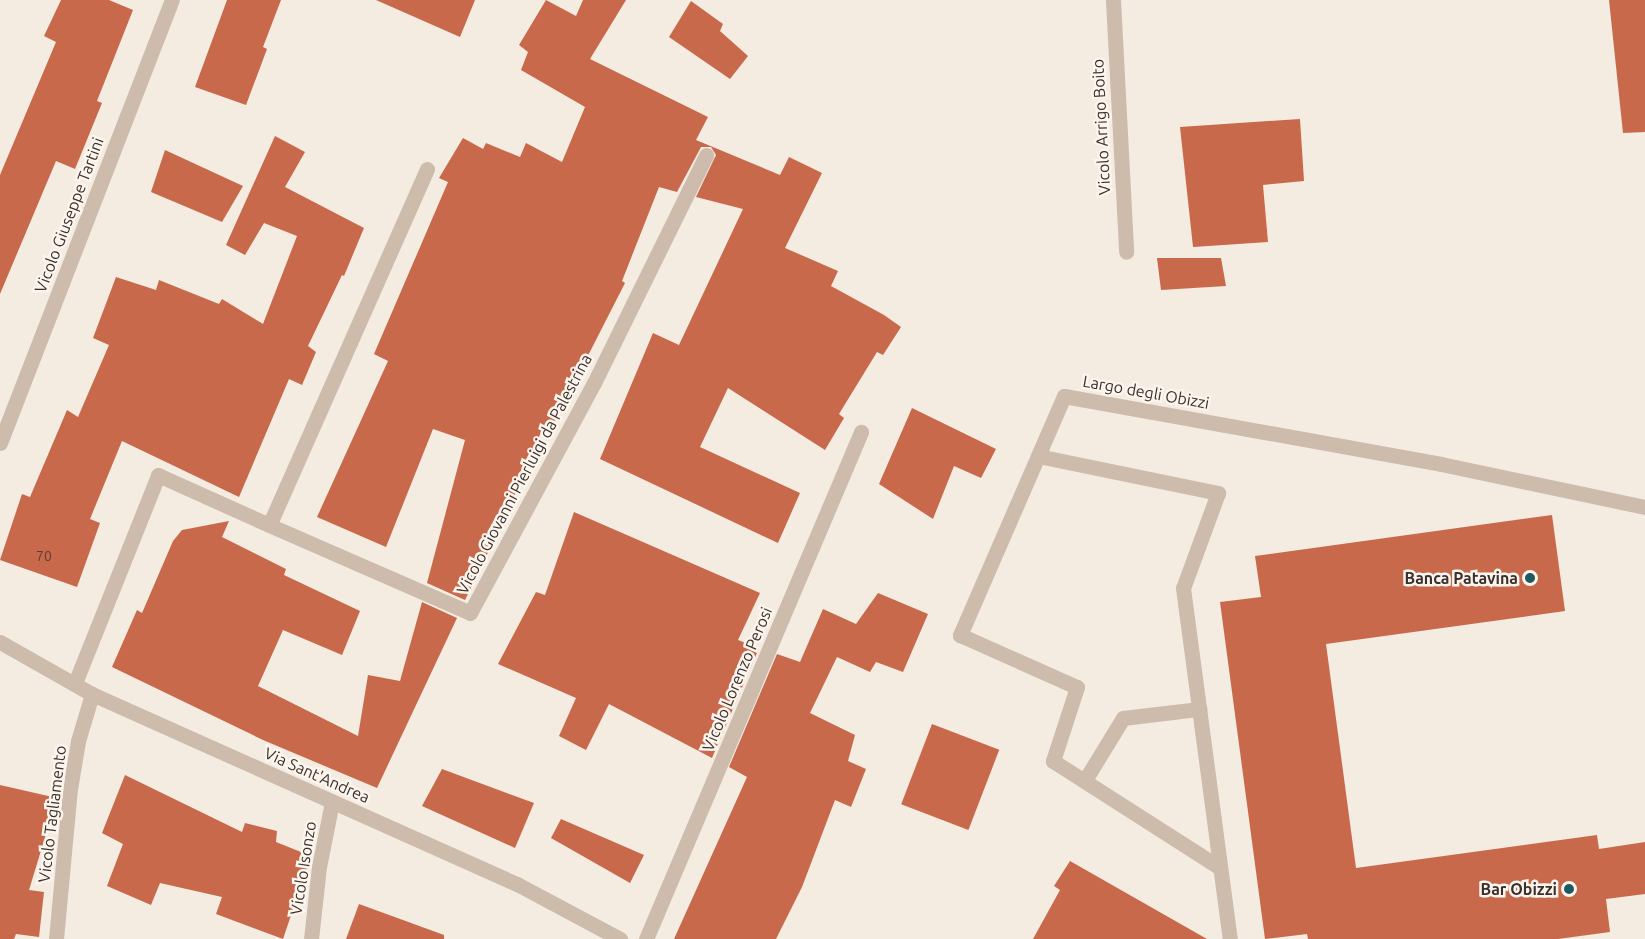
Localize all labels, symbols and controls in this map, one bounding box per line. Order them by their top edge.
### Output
street label: Vicolo Arrigo Boito [1088,58,1114,196]
street label: Vicolo Giuseppe Tartini [30,135,108,295]
street label: Vicolo Giovanni Pierluigi da Palestrina [452,351,596,597]
street label: Largo degli Obizzi [1081,371,1211,413]
house number: 70 [36,548,52,564]
place label: Banca Patavina [1405,568,1518,588]
marker: Banca Patavina [1523,571,1537,585]
street label: Vicolo Lorenzo Perosi [698,604,776,754]
street label: Via Sant'Andrea [261,743,373,807]
street label: Vicolo Tagliamento [34,744,70,884]
street label: Vicolo Isonzo [286,820,320,916]
place label: Bar Obizzi [1481,879,1557,899]
marker: Bar Obizzi [1562,882,1576,896]

